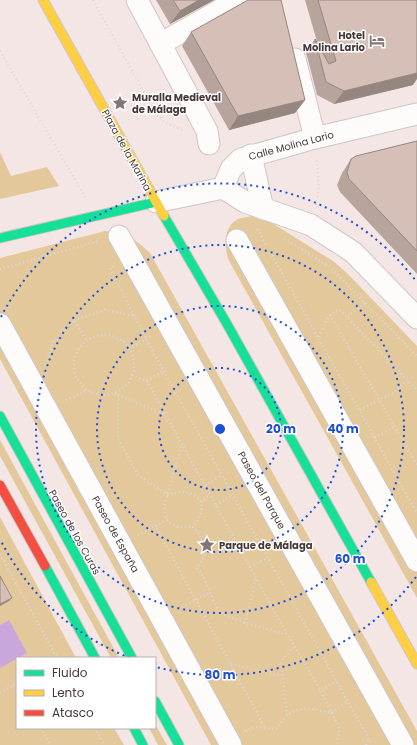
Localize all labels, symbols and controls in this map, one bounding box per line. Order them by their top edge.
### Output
place label: Hotel Molina Lario [303,28,366,55]
hotel icon: Hotel Molina Lario [368,32,386,50]
place label: Muralla Medieval de Málaga [132,90,221,117]
place icon: Muralla Medieval de Málaga [111,94,129,112]
street label: Plaza de la Marina [98,107,155,194]
street label: Calle Molina Lario [247,127,335,164]
text: 20 m [266,420,296,437]
text: 40 m [327,420,359,437]
centre of rings [213,422,227,436]
street label: Paseo del Parque [234,449,289,532]
street label: Paseo de los Curas [45,487,104,578]
street label: Paseo de España [88,493,143,575]
place icon: Parque de Málaga [198,536,216,554]
place label: Parque de Málaga [219,538,313,553]
text: 60 m [335,550,366,567]
legend [16,657,156,729]
text: Fluido [52,664,88,681]
text: 80 m [205,666,236,683]
text: Lento [52,684,85,701]
text: Atasco [52,704,94,721]

